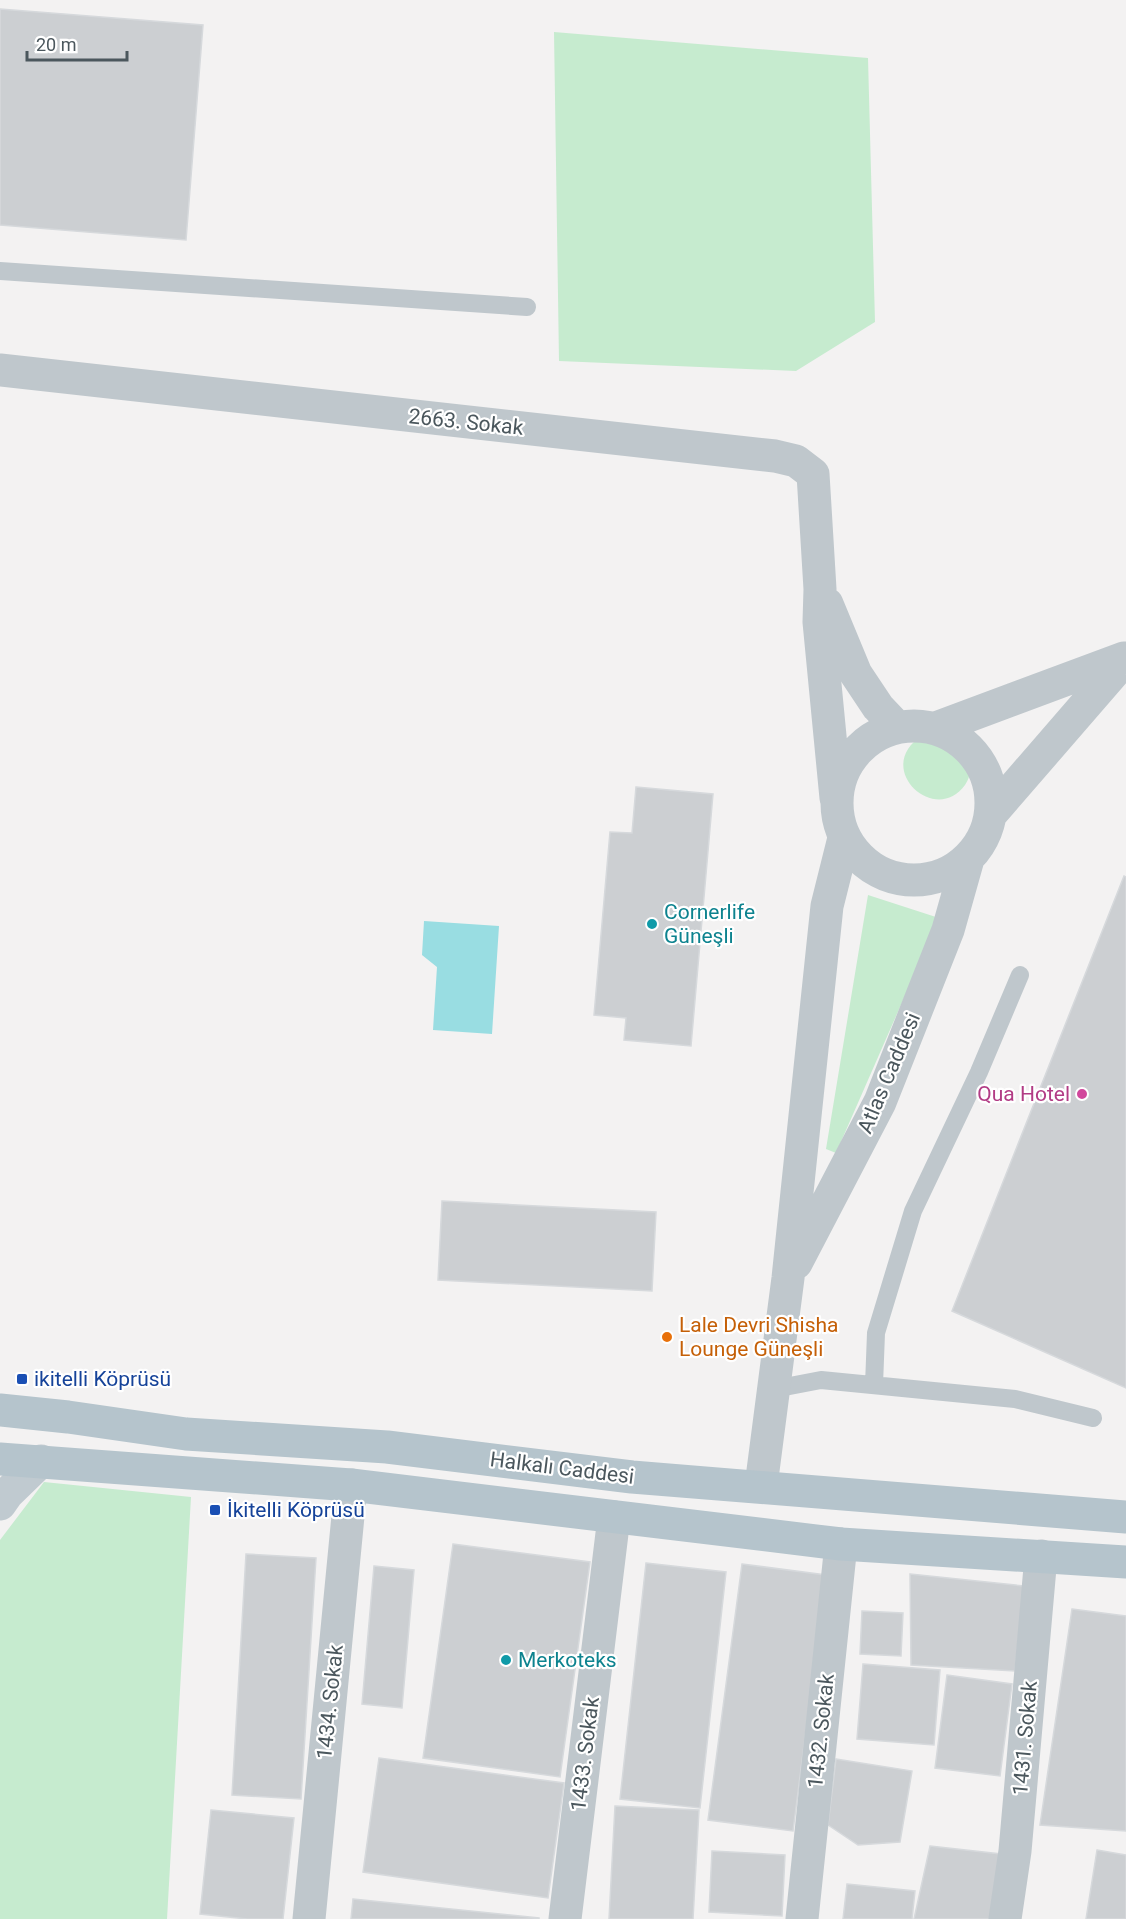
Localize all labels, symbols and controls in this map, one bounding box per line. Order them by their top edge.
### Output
scale bar [27,24,128,62]
text: 20 m [36,34,76,55]
street label: 2663. Sokak [407,404,525,440]
place label: Cornerlife Güneşli [664,900,755,948]
marker: Cornerlife Güneşli [645,917,659,931]
street label: Atlas Caddesi [853,1009,925,1137]
place label: Qua Hotel [977,1082,1070,1106]
marker: Qua Hotel [1075,1087,1089,1101]
place label: Lale Devri Shisha Lounge Güneşli [679,1313,839,1361]
marker: Lale Devri Shisha Lounge Güneşli [660,1330,674,1344]
place label: ikitelli Köprüsü [34,1367,171,1391]
marker: ikitelli Köprüsü [15,1372,29,1386]
street label: Halkalı Caddesi [489,1447,635,1489]
place label: İkitelli Köprüsü [227,1498,365,1522]
marker: İkitelli Köprüsü [208,1503,222,1517]
street label: 1434. Sokak [312,1643,348,1761]
place label: Merkoteks [518,1648,617,1672]
marker: Merkoteks [499,1653,513,1667]
street label: 1432. Sokak [803,1672,839,1790]
street label: 1431. Sokak [1008,1679,1042,1796]
street label: 1433. Sokak [566,1695,604,1813]

